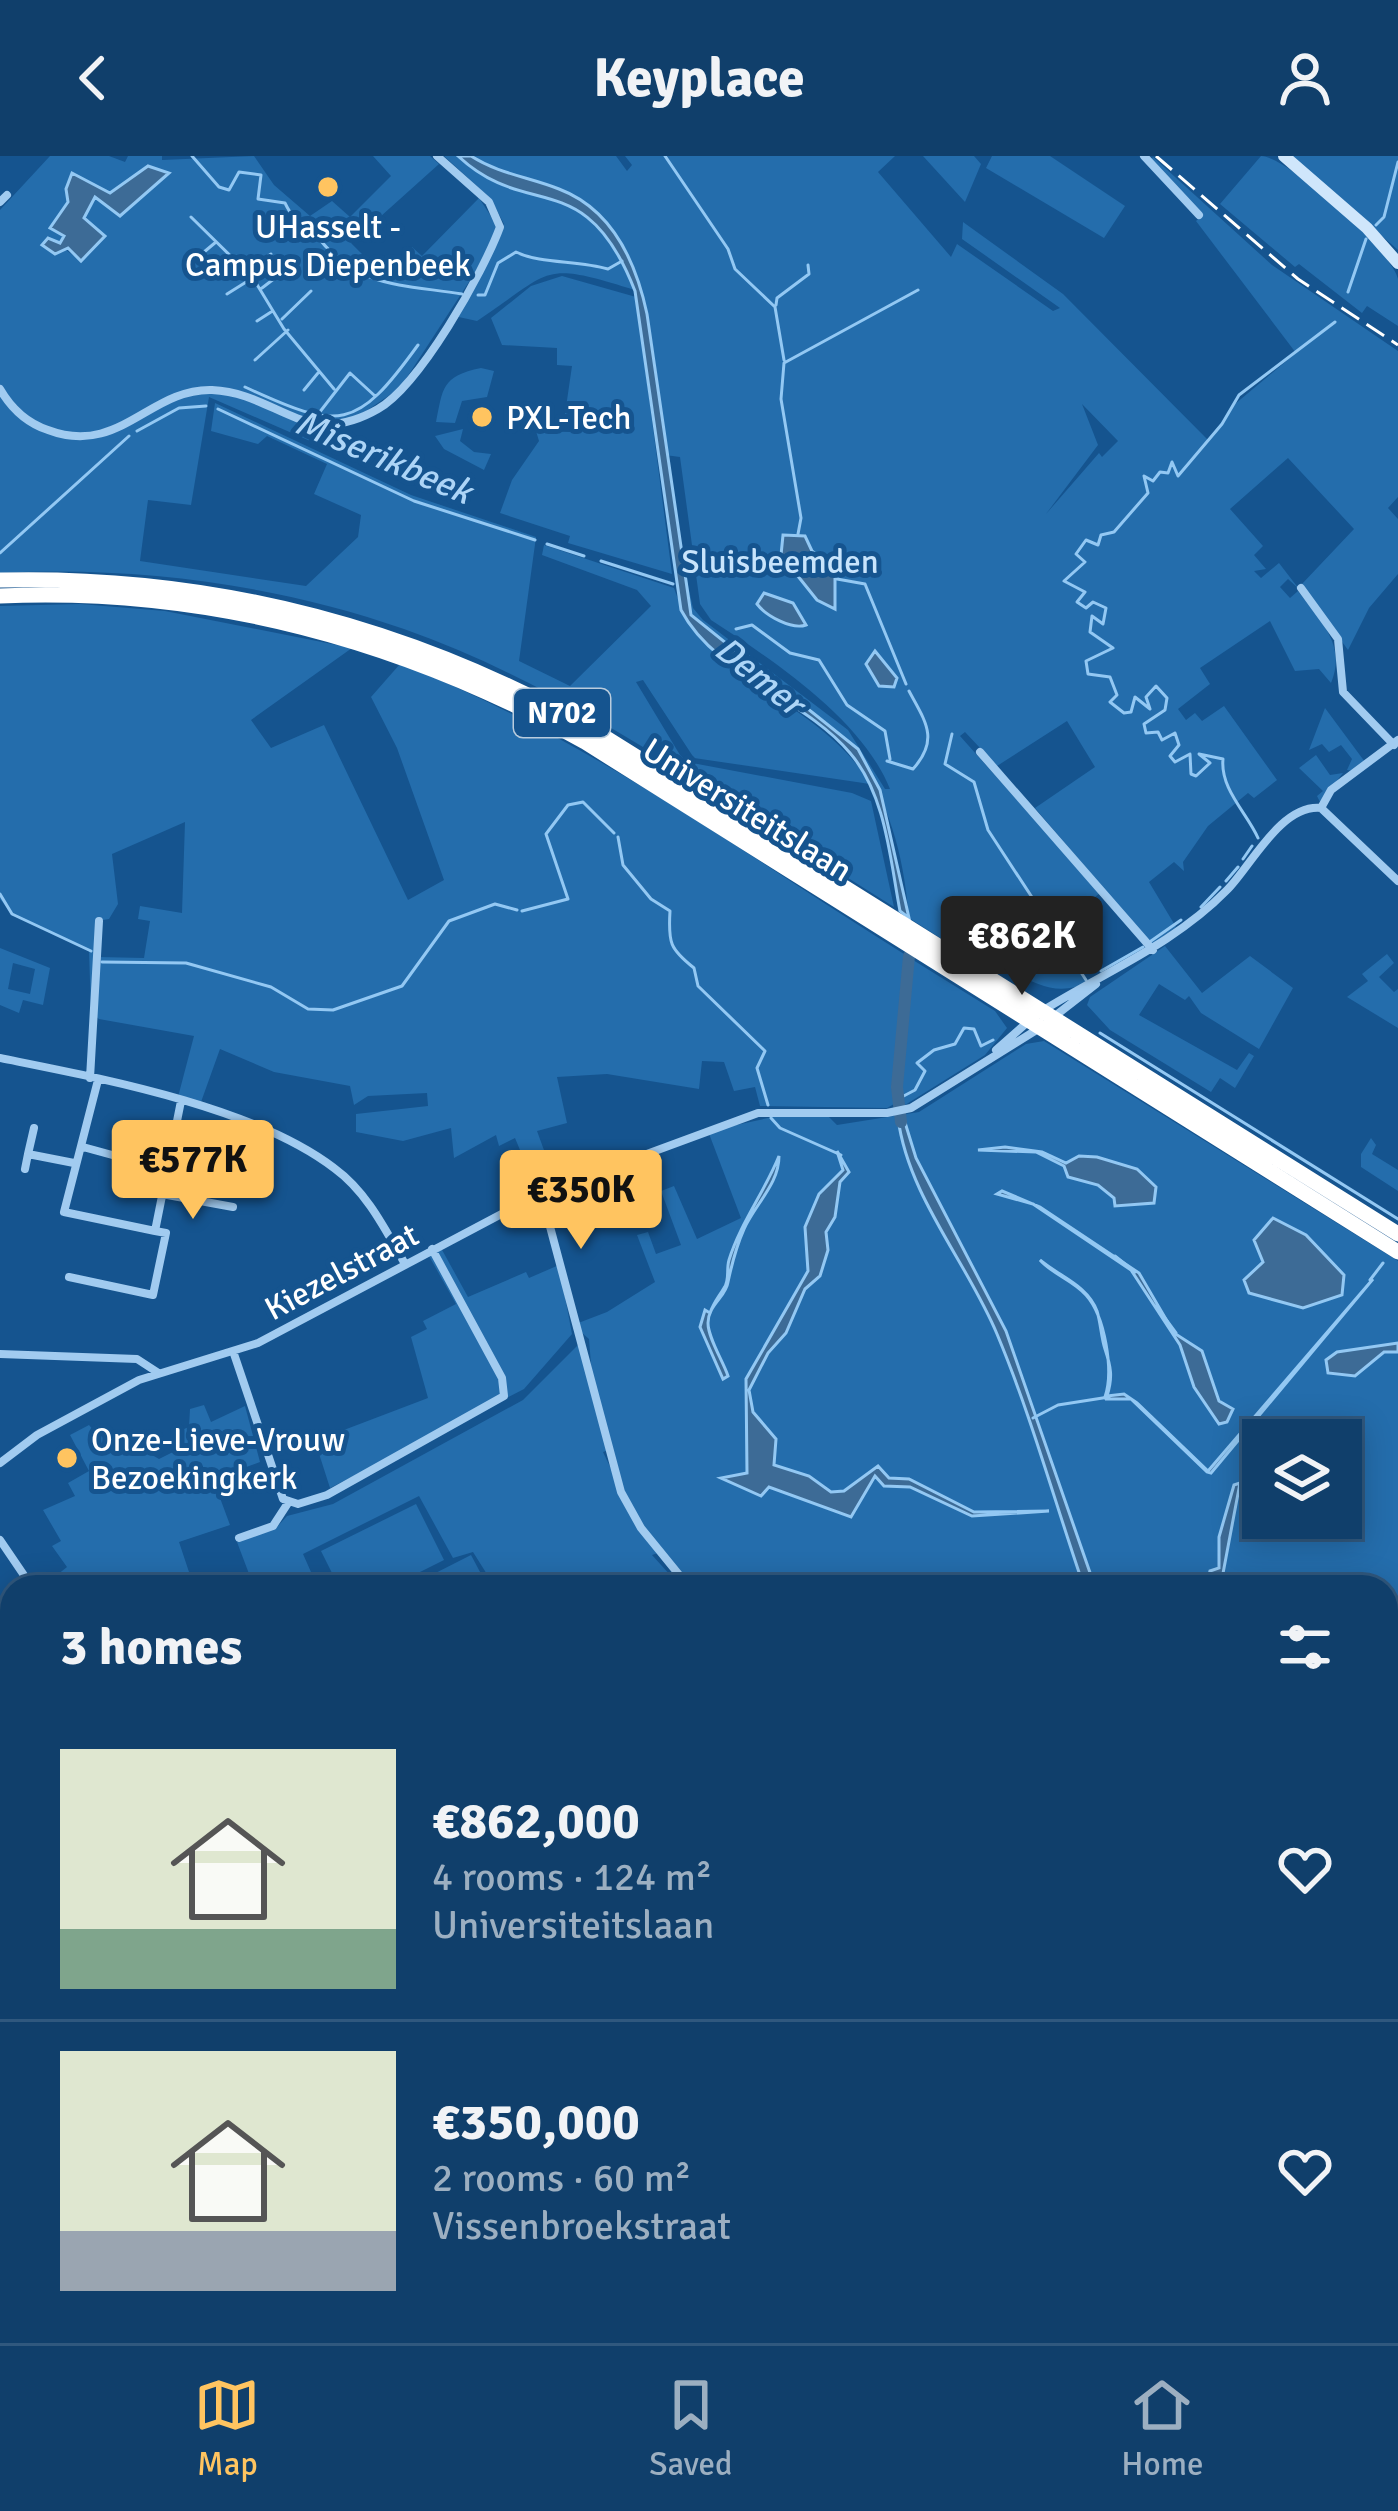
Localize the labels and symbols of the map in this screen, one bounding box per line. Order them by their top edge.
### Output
marker: UHasselt - Campus Diepenbeek [315,174,341,200]
place label: UHasselt - Campus Diepenbeek [185,207,471,286]
place label: PXL-Tech [506,398,631,439]
water label: Miserikbeek [288,400,481,516]
marker: PXL-Tech [469,404,495,430]
park label: Sluisbeemden [681,542,879,583]
water label: Demer [706,627,816,729]
road number: N702 [514,689,610,737]
street label: Universiteitslaan [635,730,859,891]
pin: €862K [938,896,1106,998]
pin: €577K [109,1120,277,1222]
pin: €350K [497,1150,665,1252]
street label: Kiezelstraat [258,1215,426,1330]
place label: Onze-Lieve-Vrouw Bezoekingkerk [91,1420,345,1499]
marker: Onze-Lieve-Vrouw Bezoekingkerk [54,1445,80,1471]

